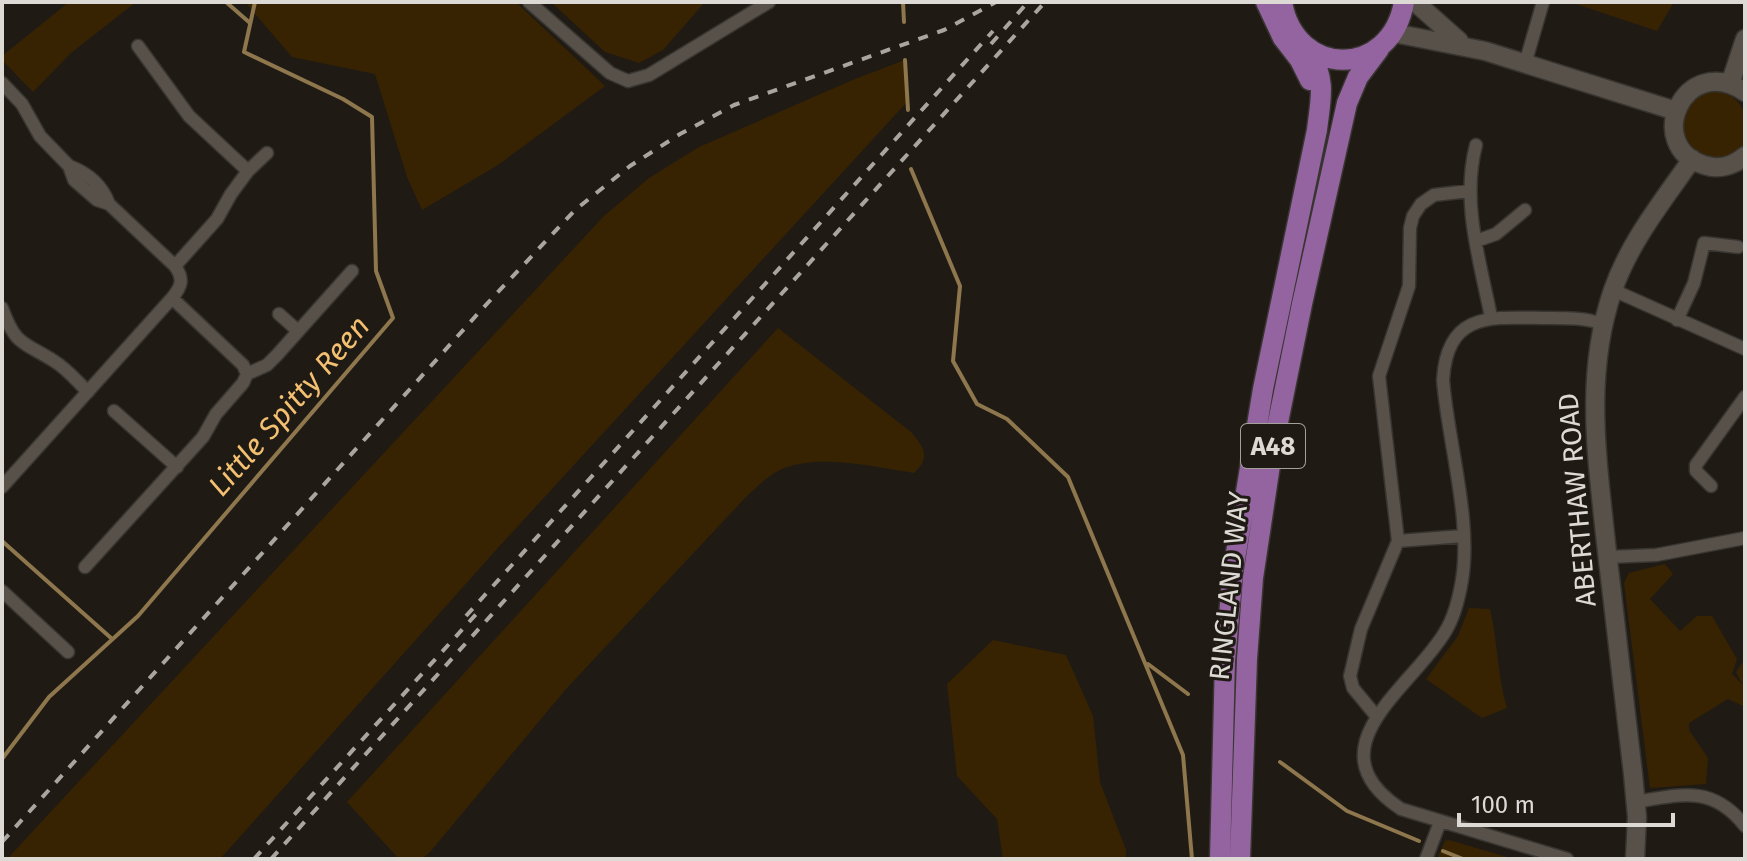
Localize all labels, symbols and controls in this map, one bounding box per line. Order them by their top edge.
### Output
water label: Little Spitty Reen [201,308,377,504]
street label: ABERTHAW ROAD [1551,392,1603,608]
road number: A48 [1241,424,1305,468]
street label: RINGLAND WAY [1203,489,1255,682]
scale bar [1459,777,1673,827]
text: 100 m [1471,791,1535,819]

